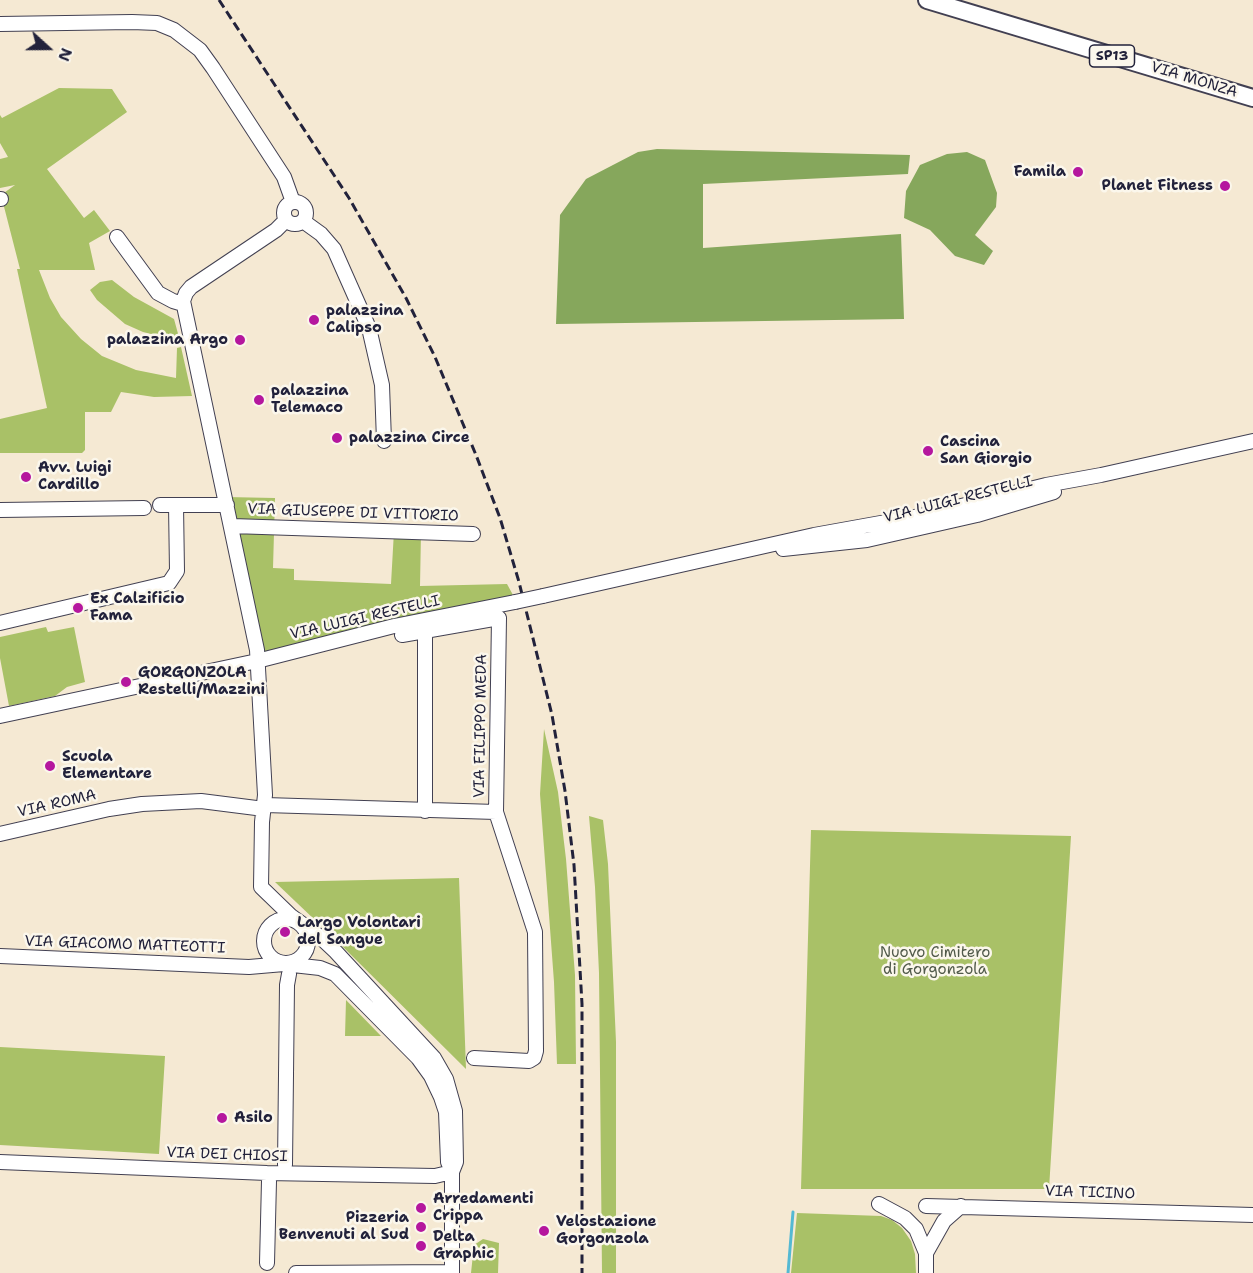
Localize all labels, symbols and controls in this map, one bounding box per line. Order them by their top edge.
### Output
north arrow [18,18,78,78]
text: N [53,45,77,64]
road number: SP13 [1090,45,1134,67]
street label: VIA MONZA [1148,58,1240,102]
place label: Famila [1014,163,1066,181]
marker: Famila [1071,165,1085,179]
place label: Planet Fitness [1101,177,1213,195]
marker: Planet Fitness [1218,179,1232,193]
place label: palazzina Calipso [326,302,403,337]
marker: palazzina Calipso [307,313,321,327]
place label: palazzina Argo [107,331,228,349]
marker: palazzina Argo [233,333,247,347]
place label: palazzina Telemaco [271,382,348,417]
marker: palazzina Telemaco [252,393,266,407]
place label: palazzina Circe [349,429,470,447]
marker: palazzina Circe [330,431,344,445]
place label: Cascina San Giorgio [940,433,1032,468]
marker: Cascina San Giorgio [921,444,935,458]
place label: Avv. Luigi Cardillo [38,459,112,494]
marker: Avv. Luigi Cardillo [19,470,33,484]
street label: VIA LUIGI RESTELLI [882,473,1034,527]
street label: VIA GIUSEPPE DI VITTORIO [247,500,459,526]
place label: Ex Calzificio Fama [90,590,184,625]
street label: VIA LUIGI RESTELLI [288,592,442,644]
marker: Ex Calzificio Fama [71,601,85,615]
street label: VIA FILIPPO MEDA [471,654,491,798]
place label: GORGONZOLA Restelli/Mazzini [138,664,265,699]
marker: GORGONZOLA Restelli/Mazzini [119,675,133,689]
place label: Scuola Elementare [62,748,152,783]
marker: Scuola Elementare [43,759,57,773]
street label: VIA ROMA [16,786,98,822]
place label: Largo Volontari del Sangue [297,914,421,949]
marker: Largo Volontari del Sangue [278,925,292,939]
street label: VIA GIACOMO MATTEOTTI [24,932,226,958]
park label: Nuovo Cimitero di Gorgonzola [880,944,990,979]
place label: Asilo [234,1109,273,1127]
marker: Asilo [215,1111,229,1125]
street label: VIA DEI CHIOSI [166,1144,288,1166]
street label: VIA TICINO [1045,1182,1135,1204]
place label: Arredamenti Crippa [433,1190,534,1225]
marker: Arredamenti Crippa [414,1201,428,1215]
place label: Pizzeria Benvenuti al Sud [279,1209,409,1244]
place label: Velostazione Gorgonzola [556,1213,657,1248]
marker: Pizzeria Benvenuti al Sud [414,1220,428,1234]
marker: Velostazione Gorgonzola [537,1224,551,1238]
place label: Delta Graphic [433,1228,494,1263]
marker: Delta Graphic [414,1239,428,1253]

